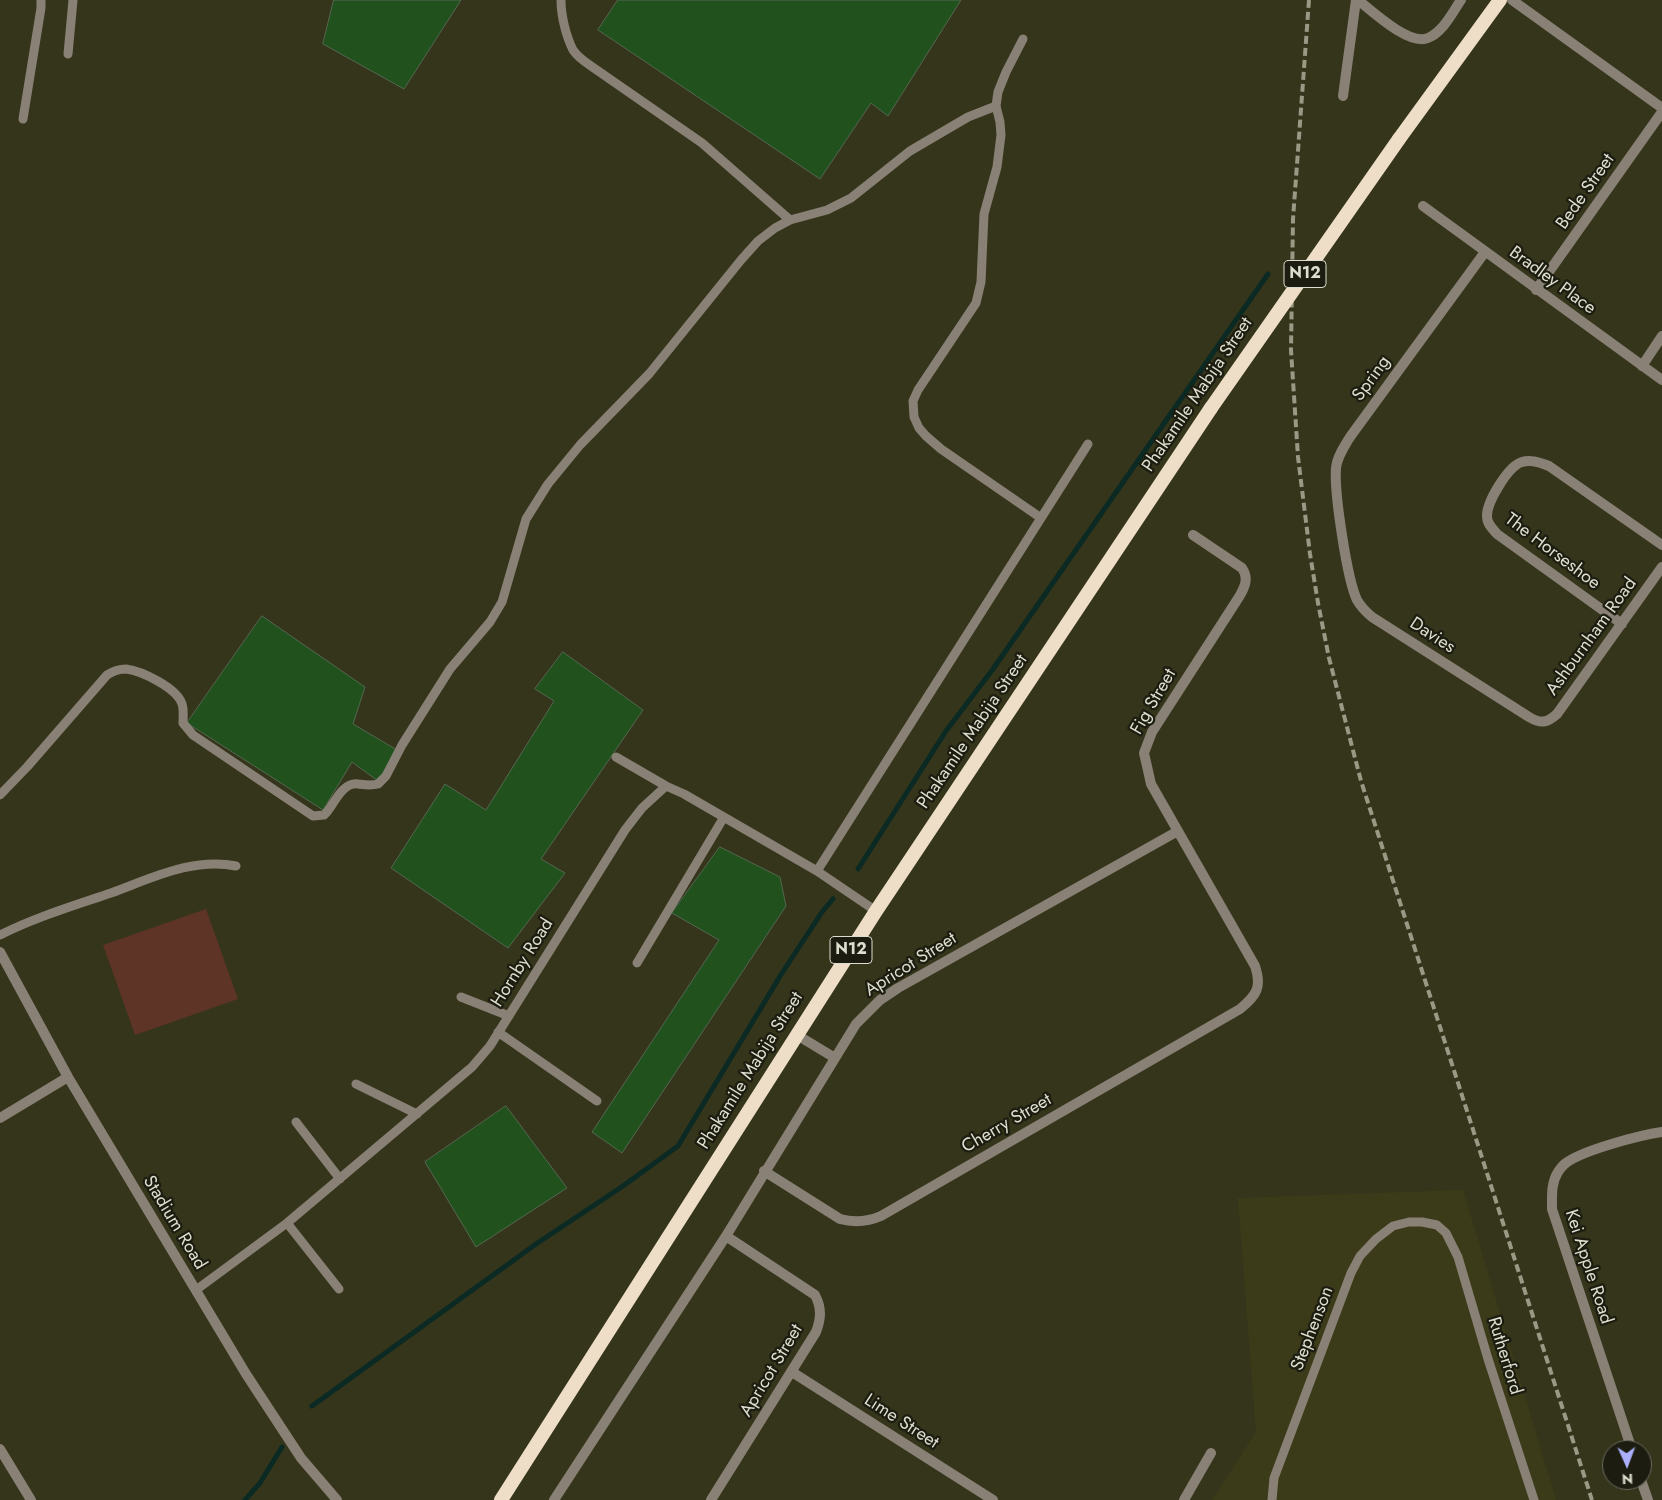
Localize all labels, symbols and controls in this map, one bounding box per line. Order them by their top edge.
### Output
street label: Bede Street [1552,150,1620,234]
street label: Bradley Place [1504,242,1600,320]
road number: N12 [1284,260,1326,288]
street label: Phakamile Mabija Street [1138,314,1258,476]
street label: Spring [1348,352,1396,406]
street label: The Horseshoe [1500,509,1604,595]
street label: Ashburnham Road [1542,574,1642,700]
street label: Davies [1405,613,1459,659]
street label: Phakamile Mabija Street [913,651,1033,813]
street label: Fig Street [1127,665,1181,739]
street label: Hornby Road [487,915,559,1011]
street label: Apricot Street [861,928,961,1002]
road number: N12 [830,936,872,964]
street label: Phakamile Mabija Street [694,988,808,1154]
street label: Cherry Street [958,1090,1056,1158]
street label: Stadium Road [138,1172,210,1274]
street label: Kei Apple Road [1559,1207,1617,1327]
street label: Stephenson [1287,1284,1339,1374]
street label: Rutherford [1482,1315,1526,1397]
street label: Apricot Street [736,1321,808,1421]
street label: Lime Street [860,1390,942,1454]
north arrow [1602,1440,1652,1490]
text: N [1622,1469,1633,1489]

